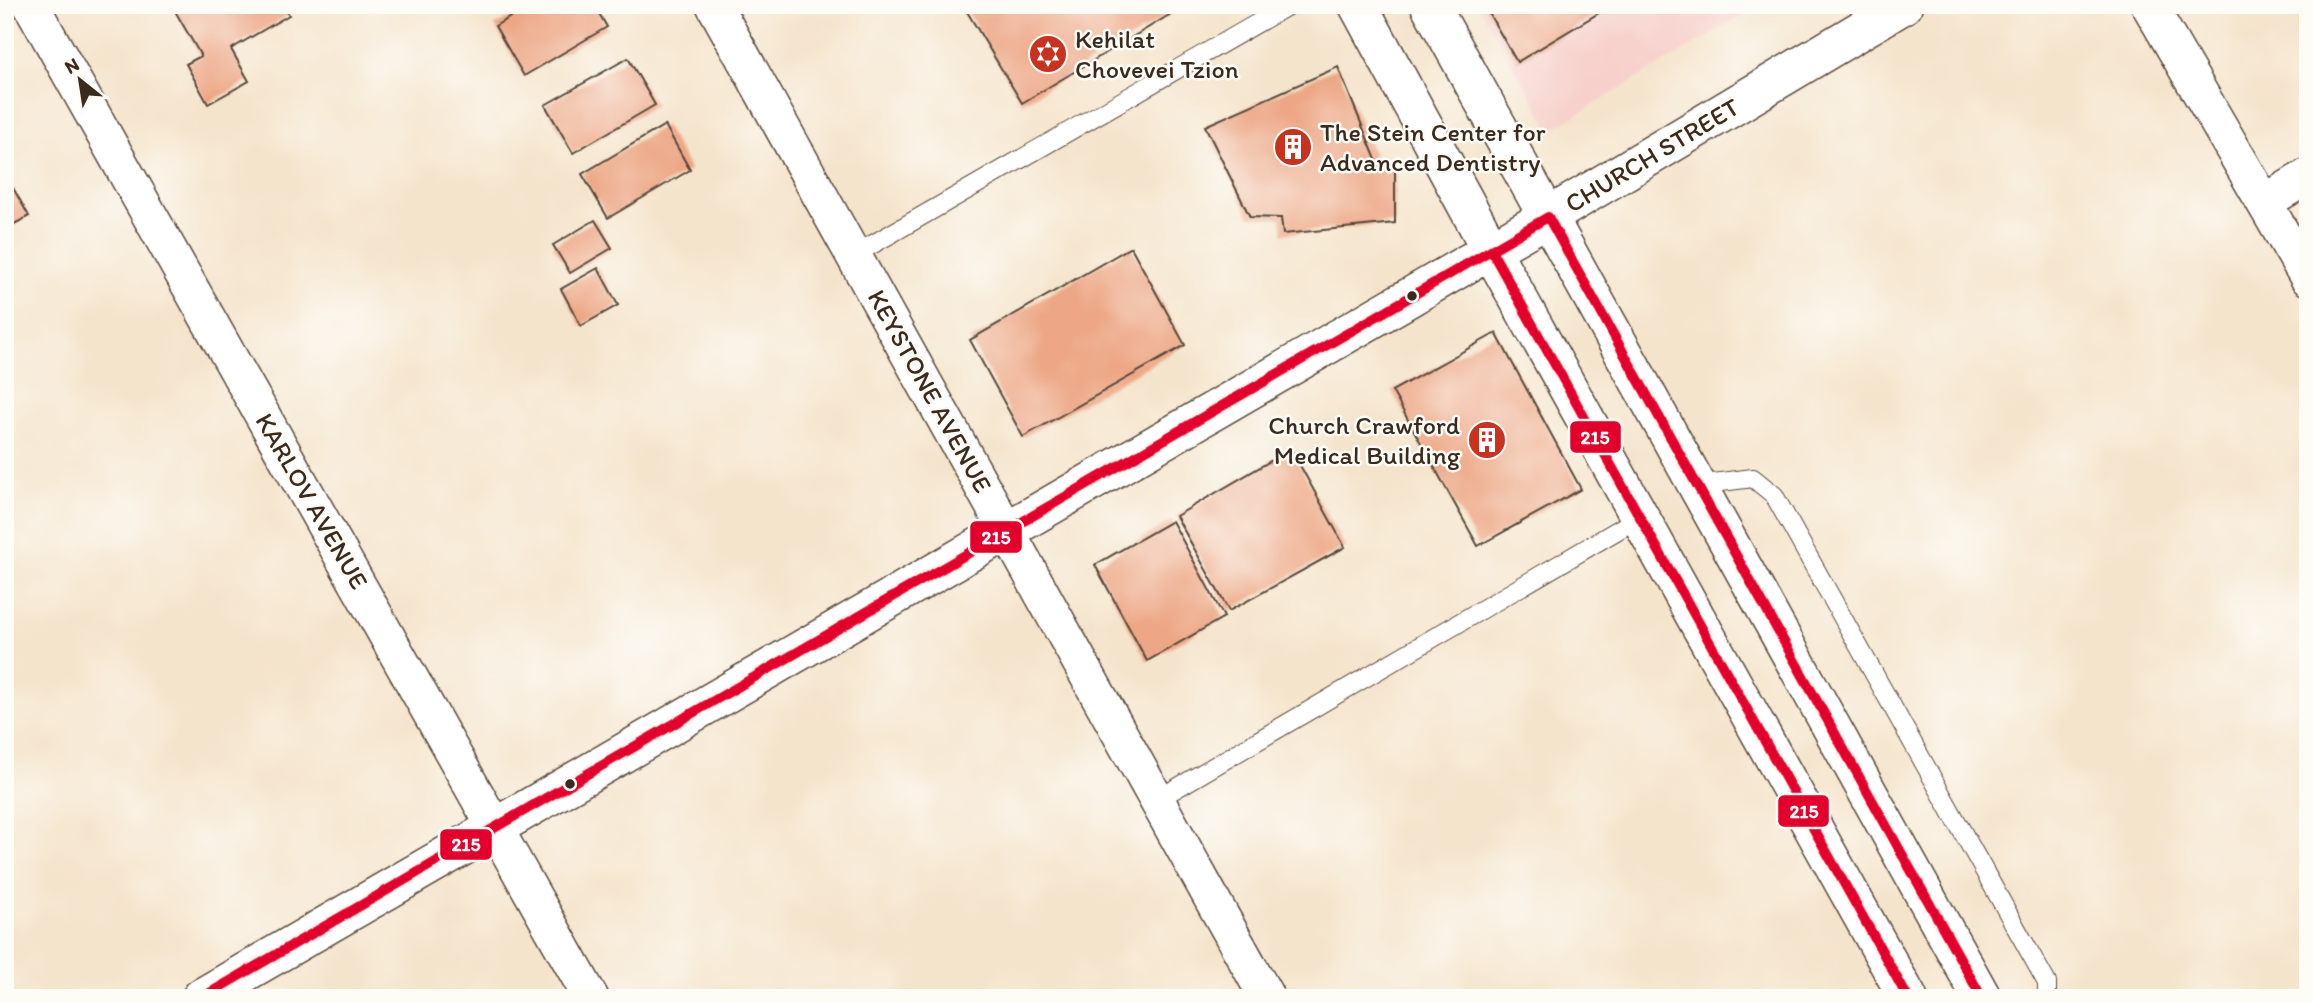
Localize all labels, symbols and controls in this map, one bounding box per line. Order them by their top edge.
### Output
place label: Kehilat Chovevei Tzion [1075,23,1239,85]
synagogue icon: Kehilat Chovevei Tzion [1027,33,1069,75]
north arrow [46,46,116,116]
text: N [60,53,83,79]
street label: CHURCH STREET [1559,90,1745,220]
place label: The Stein Center for Advanced Dentistry [1320,116,1546,178]
building icon: The Stein Center for Advanced Dentistry [1272,126,1314,168]
street label: KEYSTONE AVENUE [861,284,999,498]
unlabelled marker [1405,289,1419,303]
street label: KARLOV AVENUE [249,407,375,595]
place label: Church Crawford Medical Building [1268,409,1461,471]
building icon: Church Crawford Medical Building [1466,419,1508,461]
line badge: 215 [1569,420,1622,454]
text: 215 [1581,426,1609,449]
line badge: 215 [969,520,1023,554]
text: 215 [982,526,1010,549]
unlabelled marker [563,777,577,791]
line badge: 215 [1777,794,1830,828]
text: 215 [1790,800,1818,823]
line badge: 215 [439,828,493,861]
text: 215 [452,833,480,856]

